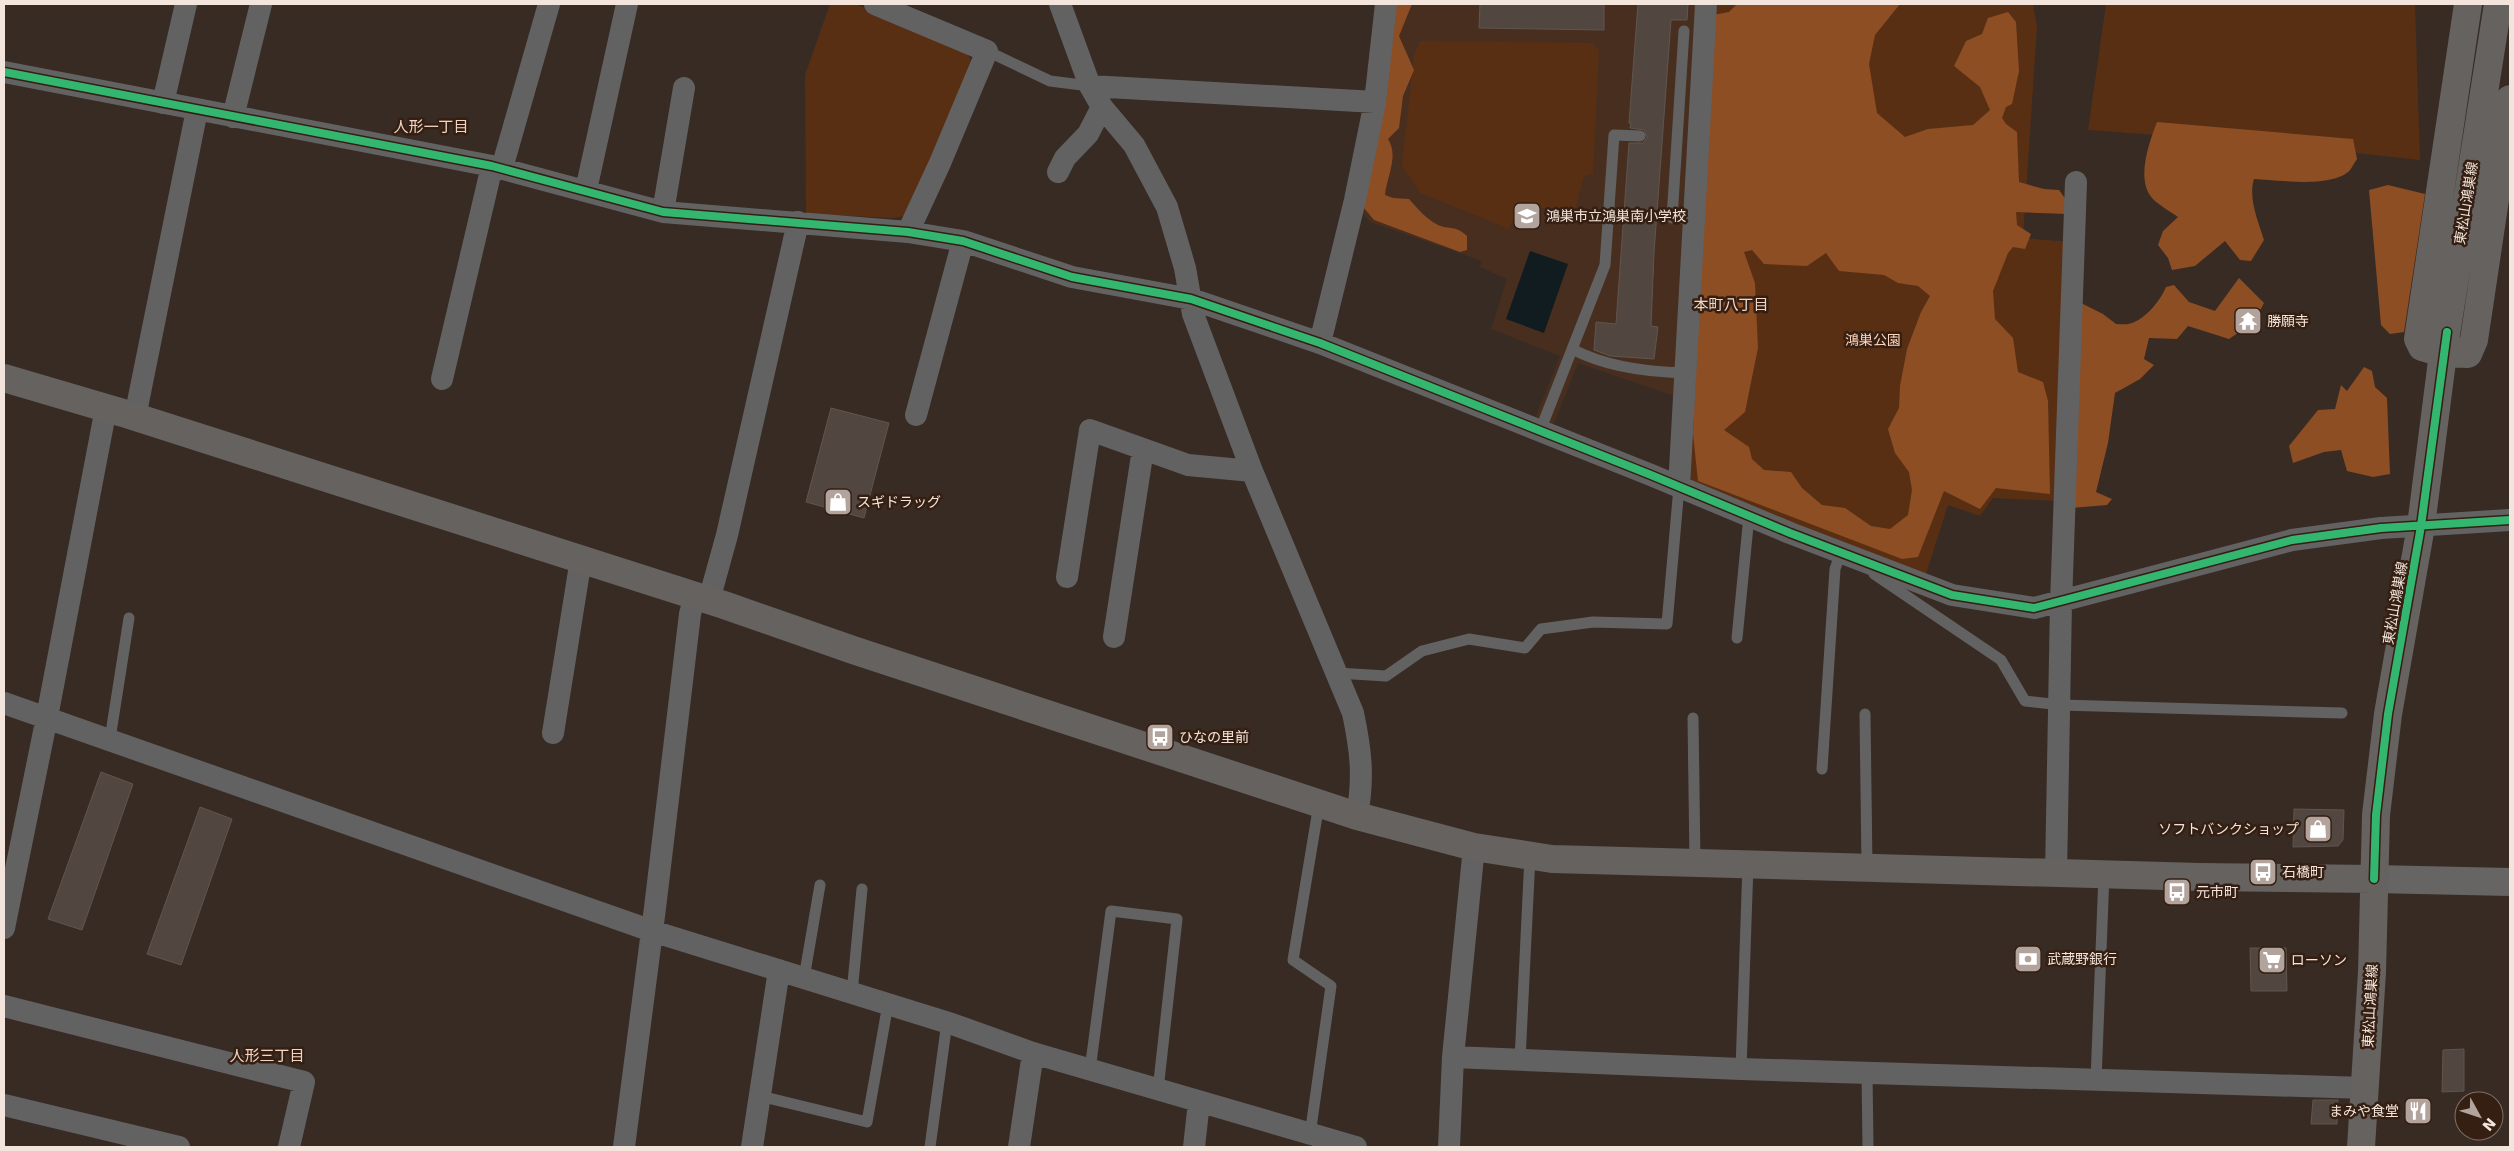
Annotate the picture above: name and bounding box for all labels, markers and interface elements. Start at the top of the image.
district label: 人形一丁目 [393,118,469,136]
street label: 東松山鴻巣線 [2452,160,2480,246]
school or university icon: 鴻巣市立鴻巣南小学校 [1512,201,1542,231]
place label: 鴻巣市立鴻巣南小学校 [1546,208,1686,224]
district label: 本町八丁目 [1693,296,1769,314]
temple icon: 勝願寺 [2233,306,2263,336]
place label: 勝願寺 [2267,313,2309,329]
park label: 鴻巣公園 [1845,332,1901,348]
shop icon: スギドラッグ [823,487,853,517]
place label: スギドラッグ [857,494,941,510]
street label: 東松山鴻巣線 [2380,560,2410,646]
bus stop icon: ひなの里前 [1145,722,1175,752]
place label: ひなの里前 [1179,729,1249,745]
shop icon: ソフトバンクショップ [2303,814,2333,844]
place label: ソフトバンクショップ [2158,821,2299,837]
bus stop icon: 石橋町 [2248,857,2278,887]
place label: 石橋町 [2282,864,2324,880]
bus stop icon: 元市町 [2162,877,2192,907]
place label: 元市町 [2196,884,2238,900]
bank icon: 武蔵野銀行 [2013,944,2043,974]
supermarket icon: ローソン [2257,945,2287,975]
place label: 武蔵野銀行 [2047,951,2117,967]
place label: ローソン [2291,952,2347,968]
street label: 東松山鴻巣線 [2360,964,2380,1048]
district label: 人形三丁目 [229,1047,305,1065]
north arrow [2454,1091,2504,1141]
restaurant icon: まみや食堂 [2403,1096,2433,1126]
place label: まみや食堂 [2329,1103,2399,1119]
text: N [2479,1115,2499,1134]

